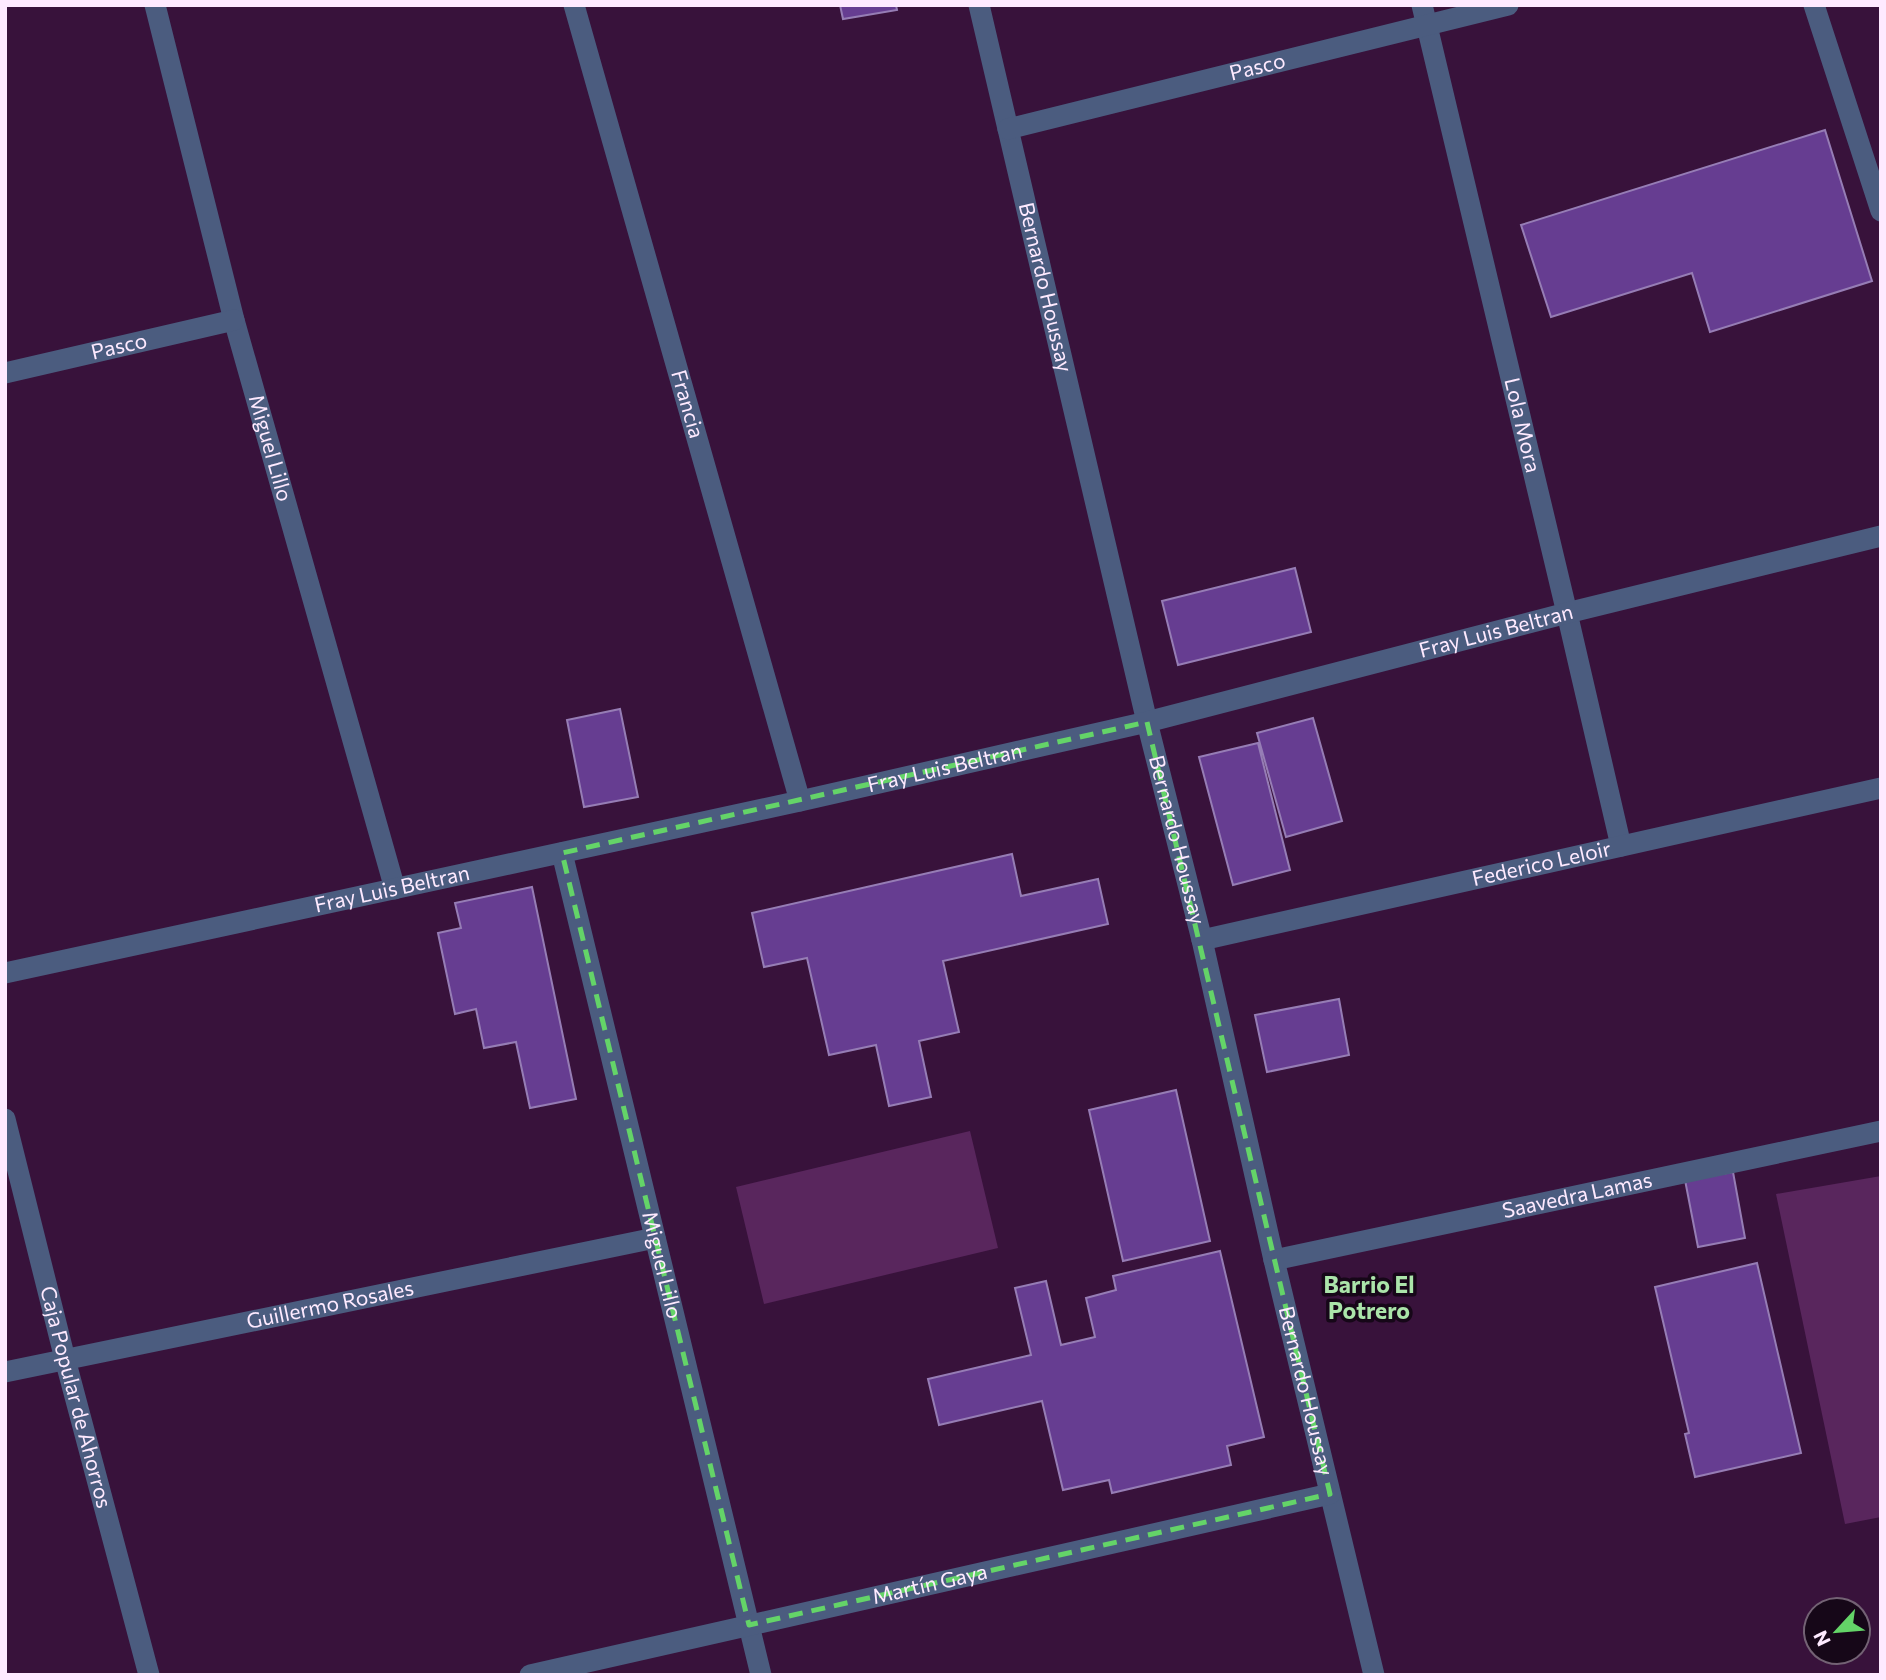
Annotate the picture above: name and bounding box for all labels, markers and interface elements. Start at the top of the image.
street label: Pasco [1227,47,1288,85]
street label: Bernardo Houssay [1015,200,1079,374]
street label: Pasco [88,327,149,364]
street label: Francia [667,367,710,441]
street label: Lola Mora [1500,375,1547,475]
street label: Miguel Lillo [245,392,299,504]
street label: Fray Luis Beltran [1416,598,1575,662]
street label: Fray Luis Beltran [865,737,1024,796]
street label: Bernardo Houssay [1145,752,1212,927]
street label: Federico Leloir [1470,835,1613,890]
street label: Fray Luis Beltran [312,859,472,917]
street label: Saavedra Lamas [1500,1166,1654,1222]
street label: Miguel Lillo [638,1208,688,1321]
district label: Barrio El Potrero [1324,1270,1414,1324]
street label: Guillermo Rosales [244,1274,416,1333]
street label: Caja Popular de Ahorros [36,1283,118,1511]
street label: Bernardo Houssay [1275,1303,1340,1478]
street label: Martín Gaya [870,1558,989,1608]
north arrow [1802,1596,1872,1666]
text: N [1808,1627,1835,1650]

